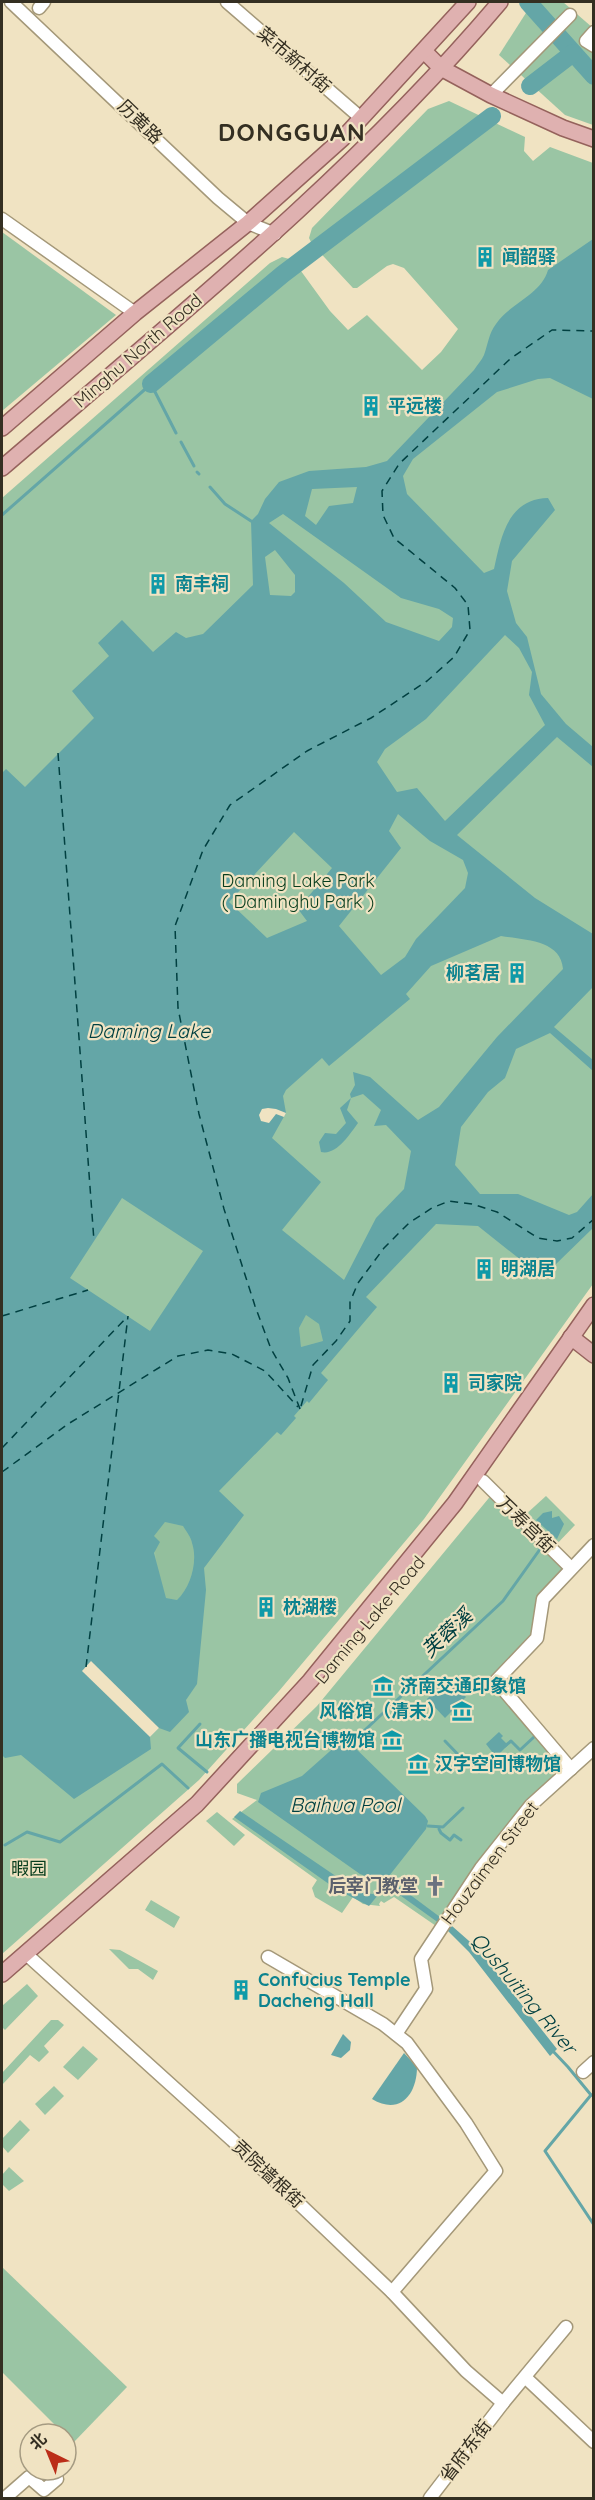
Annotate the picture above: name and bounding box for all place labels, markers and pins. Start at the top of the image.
building icon: 闻韶驿 [473,245,497,269]
place label: 闻韶驿 [502,245,556,268]
building icon: 平远楼 [359,394,383,418]
place label: 平远楼 [388,394,442,417]
building icon: 南丰祠 [146,572,170,596]
place label: 南丰祠 [175,572,229,595]
place label: 柳茗居 [446,961,500,984]
building icon: 柳茗居 [505,961,529,985]
building icon: 明湖居 [472,1257,496,1281]
place label: 明湖居 [501,1257,555,1280]
building icon: 司家院 [439,1371,463,1395]
place label: 司家院 [468,1371,522,1394]
building icon: 枕湖楼 [254,1595,278,1619]
place label: 枕湖楼 [283,1595,337,1618]
museum icon: 济南交通印象馆 [371,1674,395,1698]
place label: 济南交通印象馆 [400,1674,526,1697]
place label: 风俗馆（清末） [319,1699,445,1722]
museum icon: 风俗馆（清末） [450,1699,474,1723]
place label: 山东广播电视台博物馆 [195,1728,375,1751]
museum icon: 山东广播电视台博物馆 [380,1728,404,1752]
museum icon: 汉字空间博物馆 [406,1752,430,1776]
place label: 汉字空间博物馆 [435,1752,561,1775]
place label: 后宰门教堂 [328,1874,418,1897]
church icon: 后宰门教堂 [423,1874,447,1898]
place label: Confucius Temple Dacheng Hall [258,1968,411,2012]
building icon: Confucius Temple Dacheng Hall [229,1978,253,2002]

